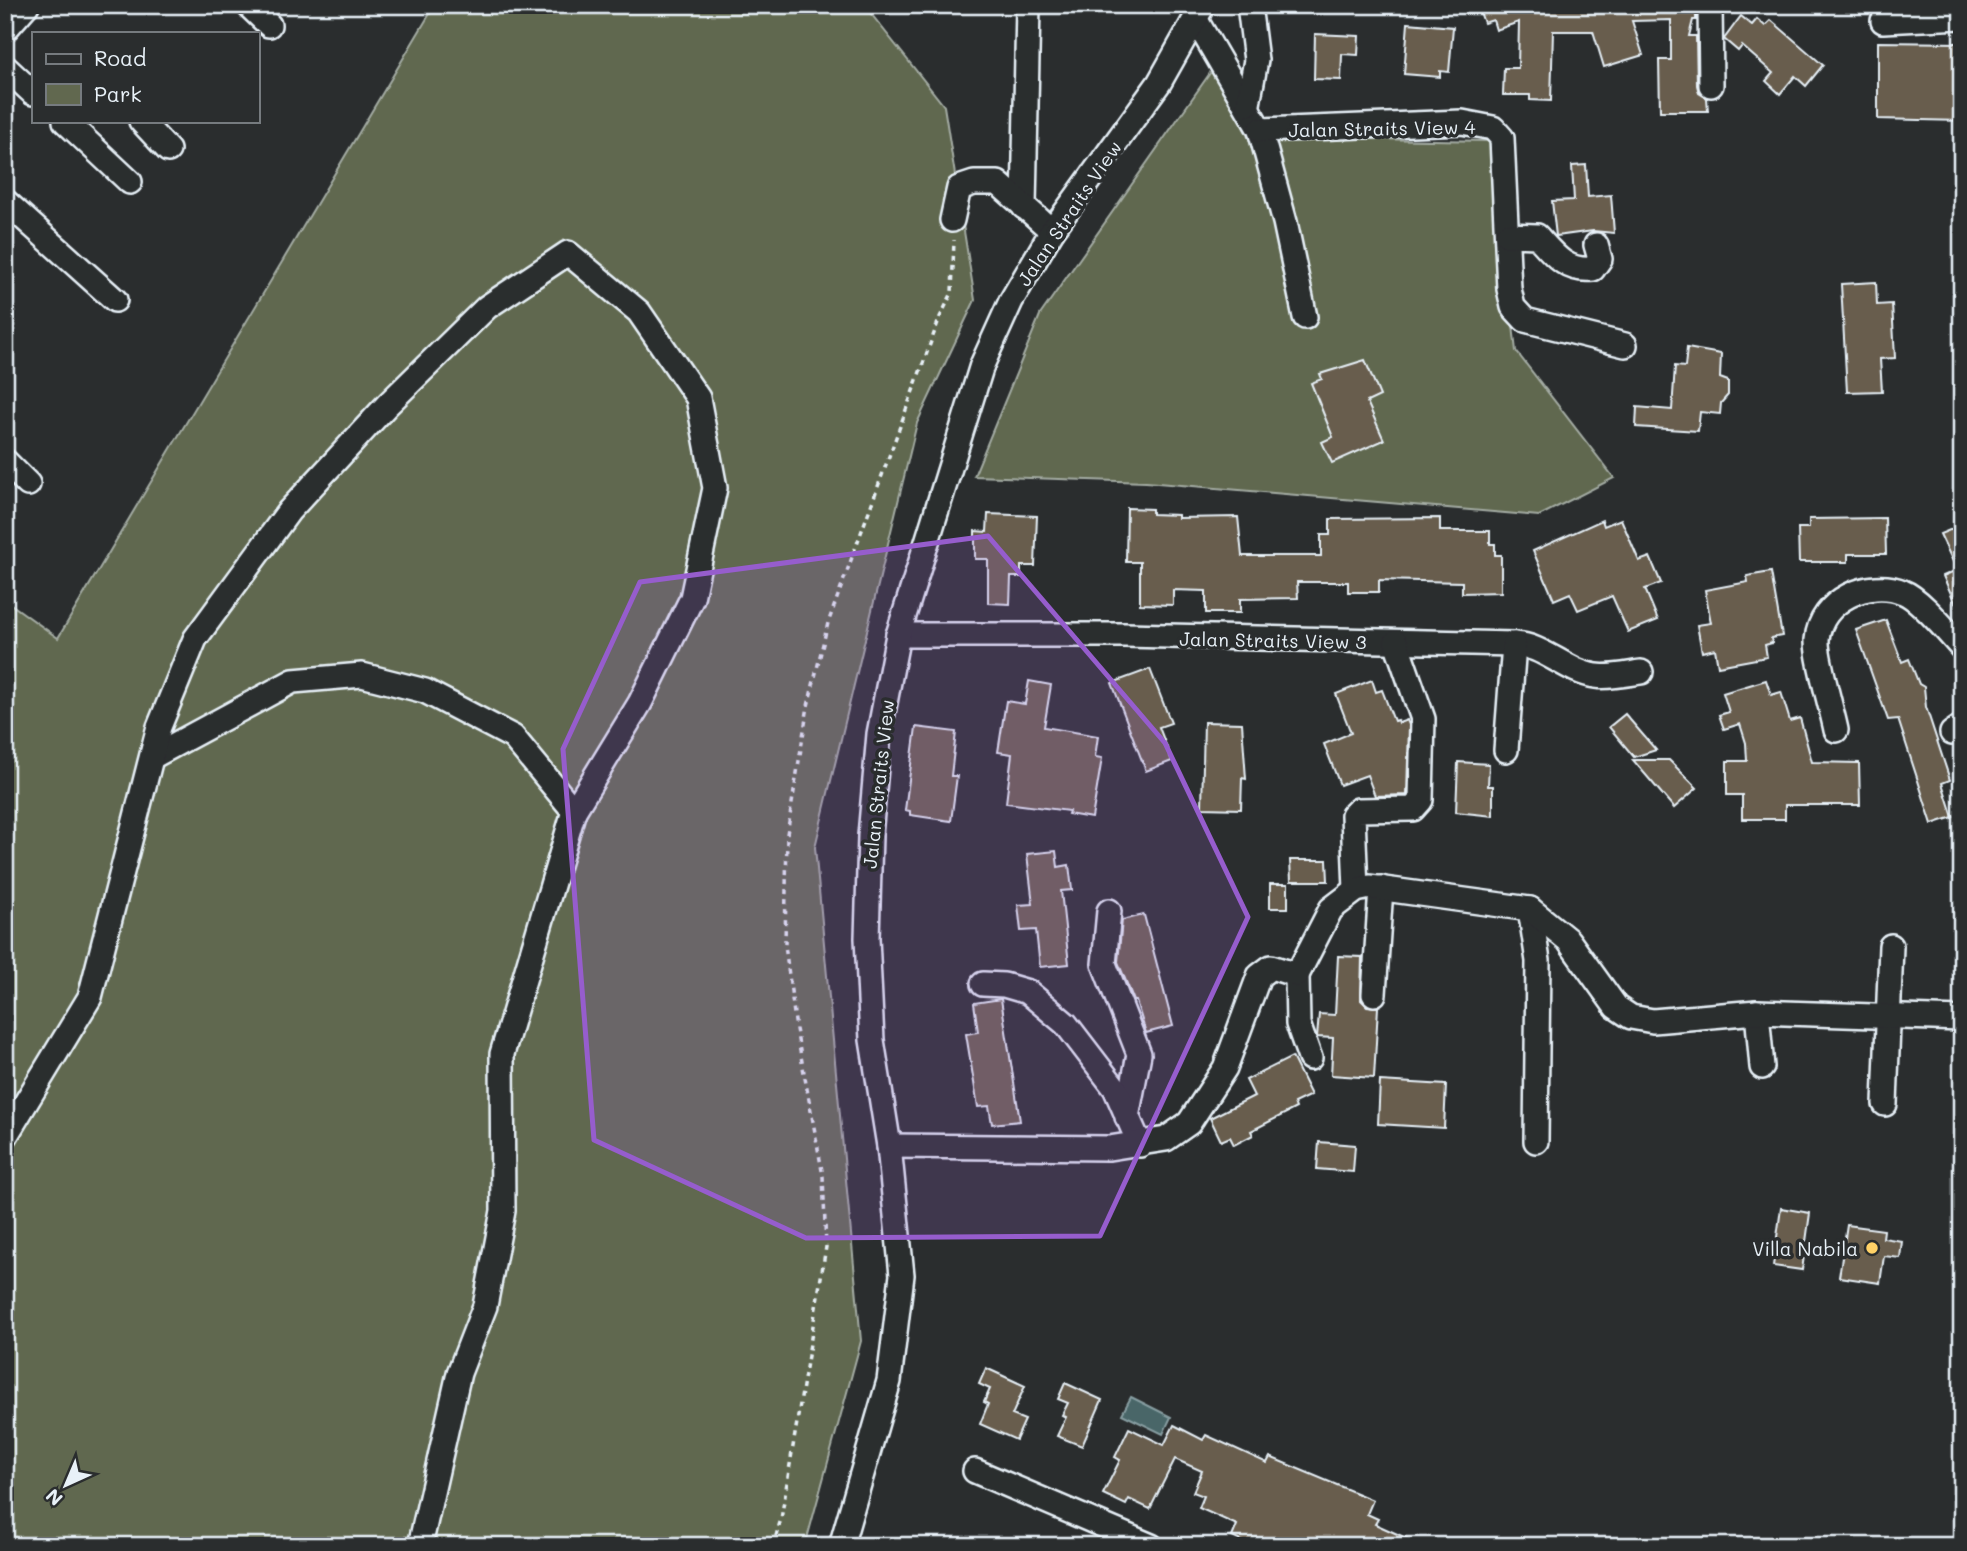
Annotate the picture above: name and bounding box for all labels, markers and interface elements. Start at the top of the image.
legend [32,32,259,122]
text: Road [94,44,146,71]
text: Park [94,80,142,107]
street label: Jalan Straits View 4 [1288,114,1476,142]
street label: Jalan Straits View [1011,136,1127,290]
street label: Jalan Straits View 3 [1179,626,1367,654]
street label: Jalan Straits View [857,698,899,870]
place label: Villa Nabila [1752,1236,1858,1261]
marker: Villa Nabila [1864,1240,1880,1256]
north arrow [32,1450,102,1520]
text: N [40,1484,68,1512]

